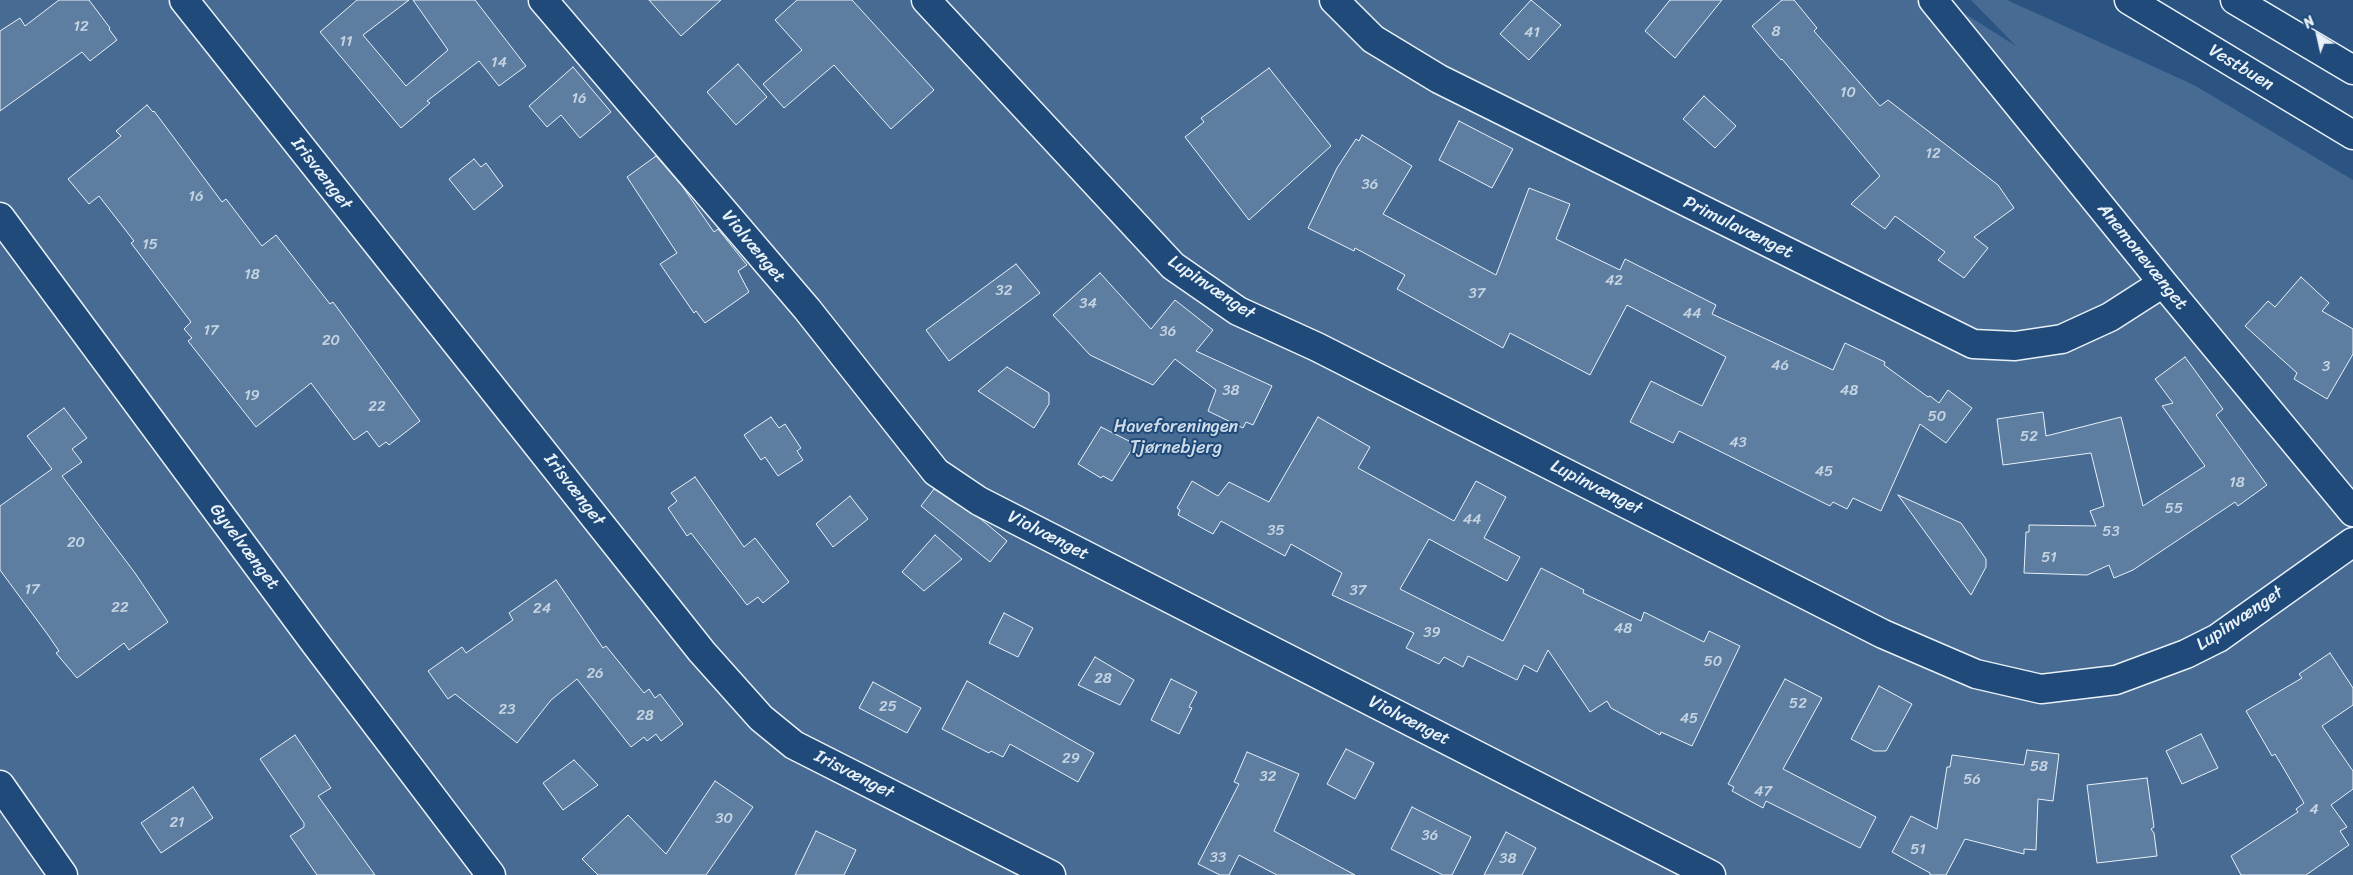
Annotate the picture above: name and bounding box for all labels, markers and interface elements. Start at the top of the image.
text: N [2298,9,2320,35]
north arrow [2293,10,2343,60]
house number: 12 [73,18,89,36]
house number: 8 [1771,23,1781,41]
house number: 41 [1524,24,1540,42]
house number: 11 [340,33,352,51]
street label: Vestbuen [2204,40,2278,96]
house number: 14 [491,54,507,72]
house number: 10 [1840,84,1856,102]
house number: 16 [572,90,586,108]
street label: Irisvænget [286,133,356,215]
house number: 12 [1925,145,1941,163]
house number: 36 [1362,176,1378,194]
house number: 16 [189,188,203,206]
street label: Primulavænget [1679,192,1797,264]
street label: Anemonevænget [2092,199,2192,315]
street label: Violvænget [716,206,790,288]
house number: 15 [142,236,158,254]
street label: Lupinvænget [1164,251,1258,325]
house number: 18 [244,266,260,284]
house number: 42 [1605,272,1623,290]
house number: 32 [996,282,1012,300]
house number: 37 [1469,285,1485,303]
house number: 34 [1079,295,1097,313]
house number: 44 [1683,305,1701,323]
house number: 17 [204,322,218,340]
house number: 36 [1160,323,1176,341]
house number: 20 [322,332,340,350]
house number: 46 [1771,357,1789,375]
house number: 3 [2322,358,2330,376]
house number: 38 [1222,382,1240,400]
house number: 48 [1840,382,1858,400]
house number: 19 [244,387,260,405]
house number: 22 [368,398,386,416]
house number: 50 [1928,408,1946,426]
park label: Haveforeningen Tjørnebjerg [1114,416,1238,458]
house number: 52 [2020,428,2038,446]
house number: 43 [1729,434,1747,452]
street label: Irisvænget [539,449,609,531]
street label: Lupinvænget [1547,456,1645,520]
house number: 45 [1815,463,1833,481]
house number: 18 [2229,474,2245,492]
street label: Gyvelvænget [205,500,283,594]
house number: 55 [2165,500,2183,518]
street label: Violvænget [1004,506,1092,566]
house number: 44 [1463,511,1481,529]
house number: 35 [1267,522,1285,540]
house number: 53 [2102,523,2120,541]
house number: 20 [67,534,85,552]
house number: 51 [2041,549,2057,567]
house number: 17 [25,581,39,599]
house number: 37 [1350,582,1366,600]
street label: Lupinvænget [2193,582,2287,656]
house number: 22 [111,599,129,617]
house number: 24 [533,600,551,618]
house number: 48 [1614,620,1632,638]
house number: 39 [1423,624,1441,642]
house number: 50 [1704,653,1722,671]
house number: 26 [586,665,604,683]
house number: 28 [1094,670,1112,688]
street label: Violvænget [1365,691,1453,751]
house number: 52 [1789,695,1807,713]
house number: 25 [879,698,897,716]
house number: 23 [499,701,515,719]
house number: 28 [636,707,654,725]
house number: 45 [1680,710,1698,728]
street label: Irisvænget [811,746,897,804]
house number: 29 [1062,750,1080,768]
house number: 58 [2030,758,2048,776]
house number: 32 [1260,768,1276,786]
house number: 56 [1963,771,1981,789]
house number: 47 [1754,783,1772,801]
house number: 4 [2309,801,2319,819]
house number: 30 [715,810,733,828]
house number: 21 [169,814,185,832]
house number: 36 [1422,827,1438,845]
house number: 51 [1910,841,1926,859]
house number: 33 [1210,849,1226,867]
house number: 38 [1499,850,1517,868]

